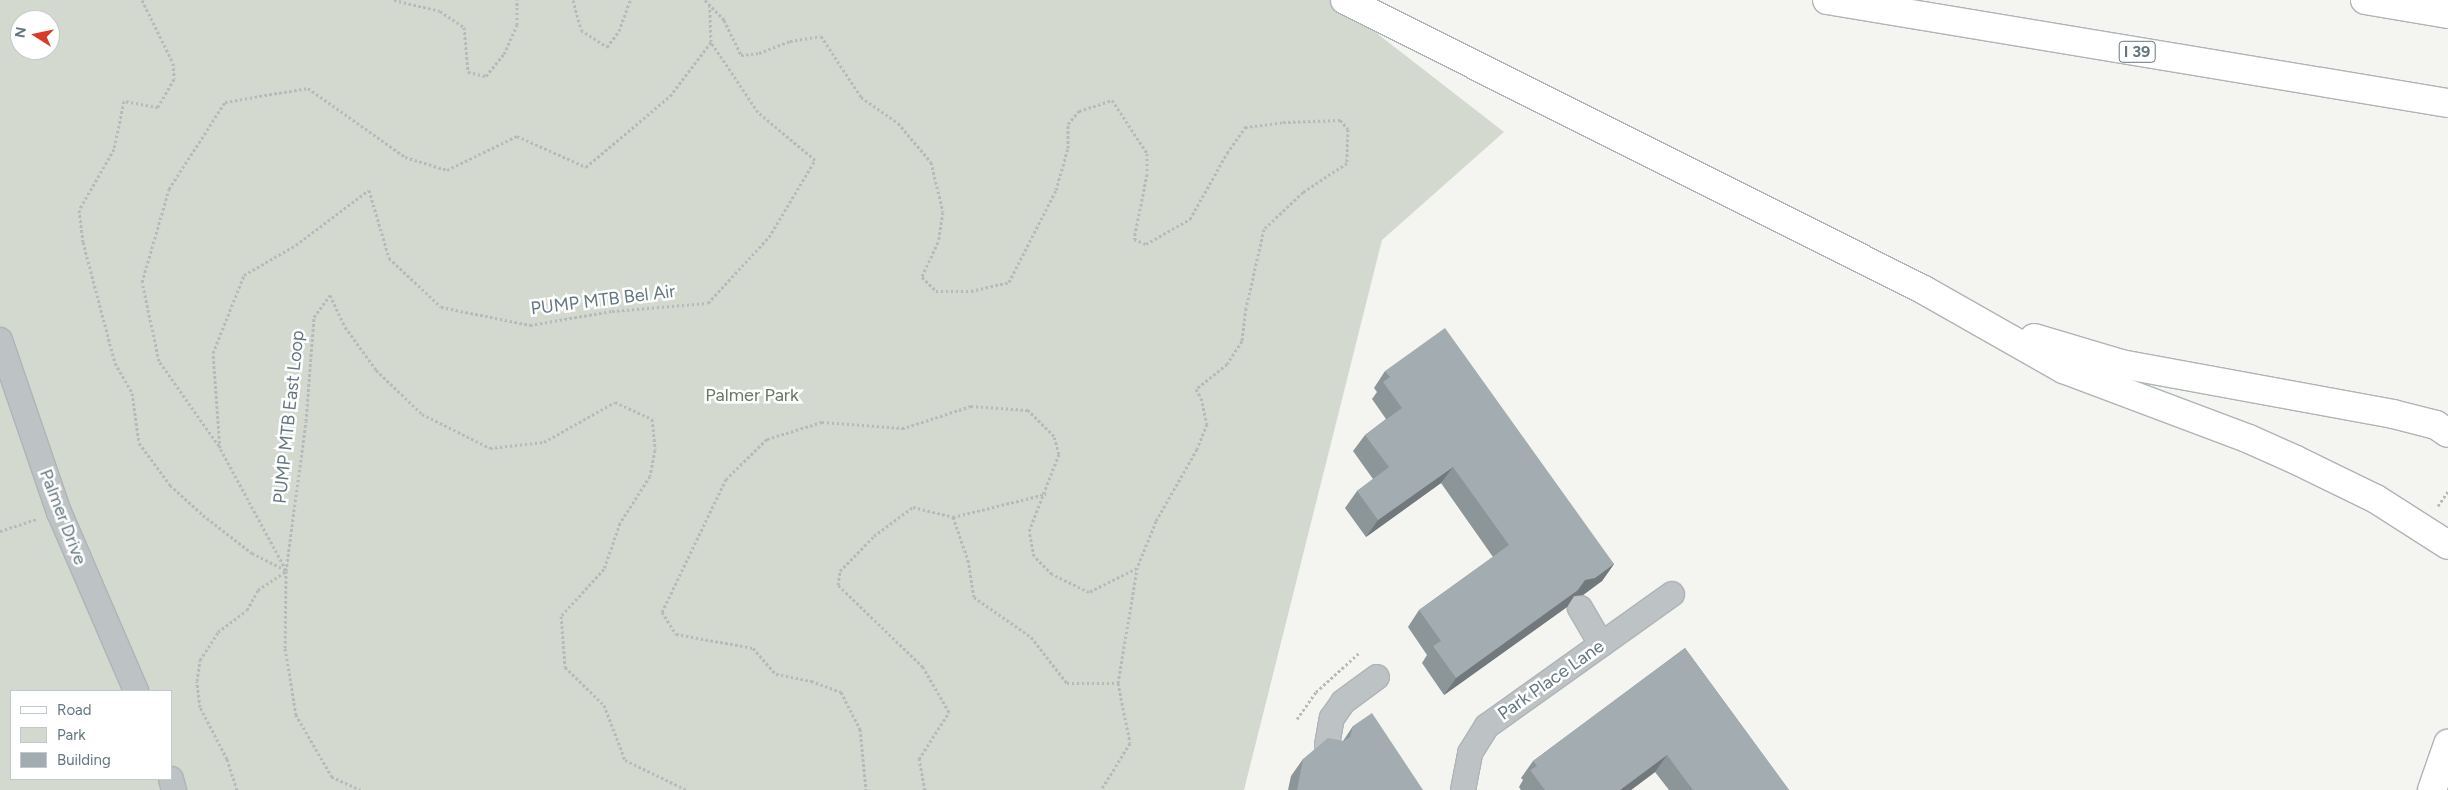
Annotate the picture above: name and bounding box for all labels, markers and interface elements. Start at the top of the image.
north arrow [10,10,60,60]
text: N [11,26,30,39]
road number: I 39 [2118,38,2156,66]
street label: PUMP MTB Bel Air [529,280,677,320]
street label: PUMP MTB East Loop [269,329,309,505]
park label: Palmer Park [705,384,799,406]
street label: Palmer Drive [35,466,91,568]
street label: Park Place Lane [1494,635,1608,725]
legend [10,690,172,780]
text: Road [57,701,92,719]
text: Park [57,726,86,744]
text: Building [57,751,111,769]

